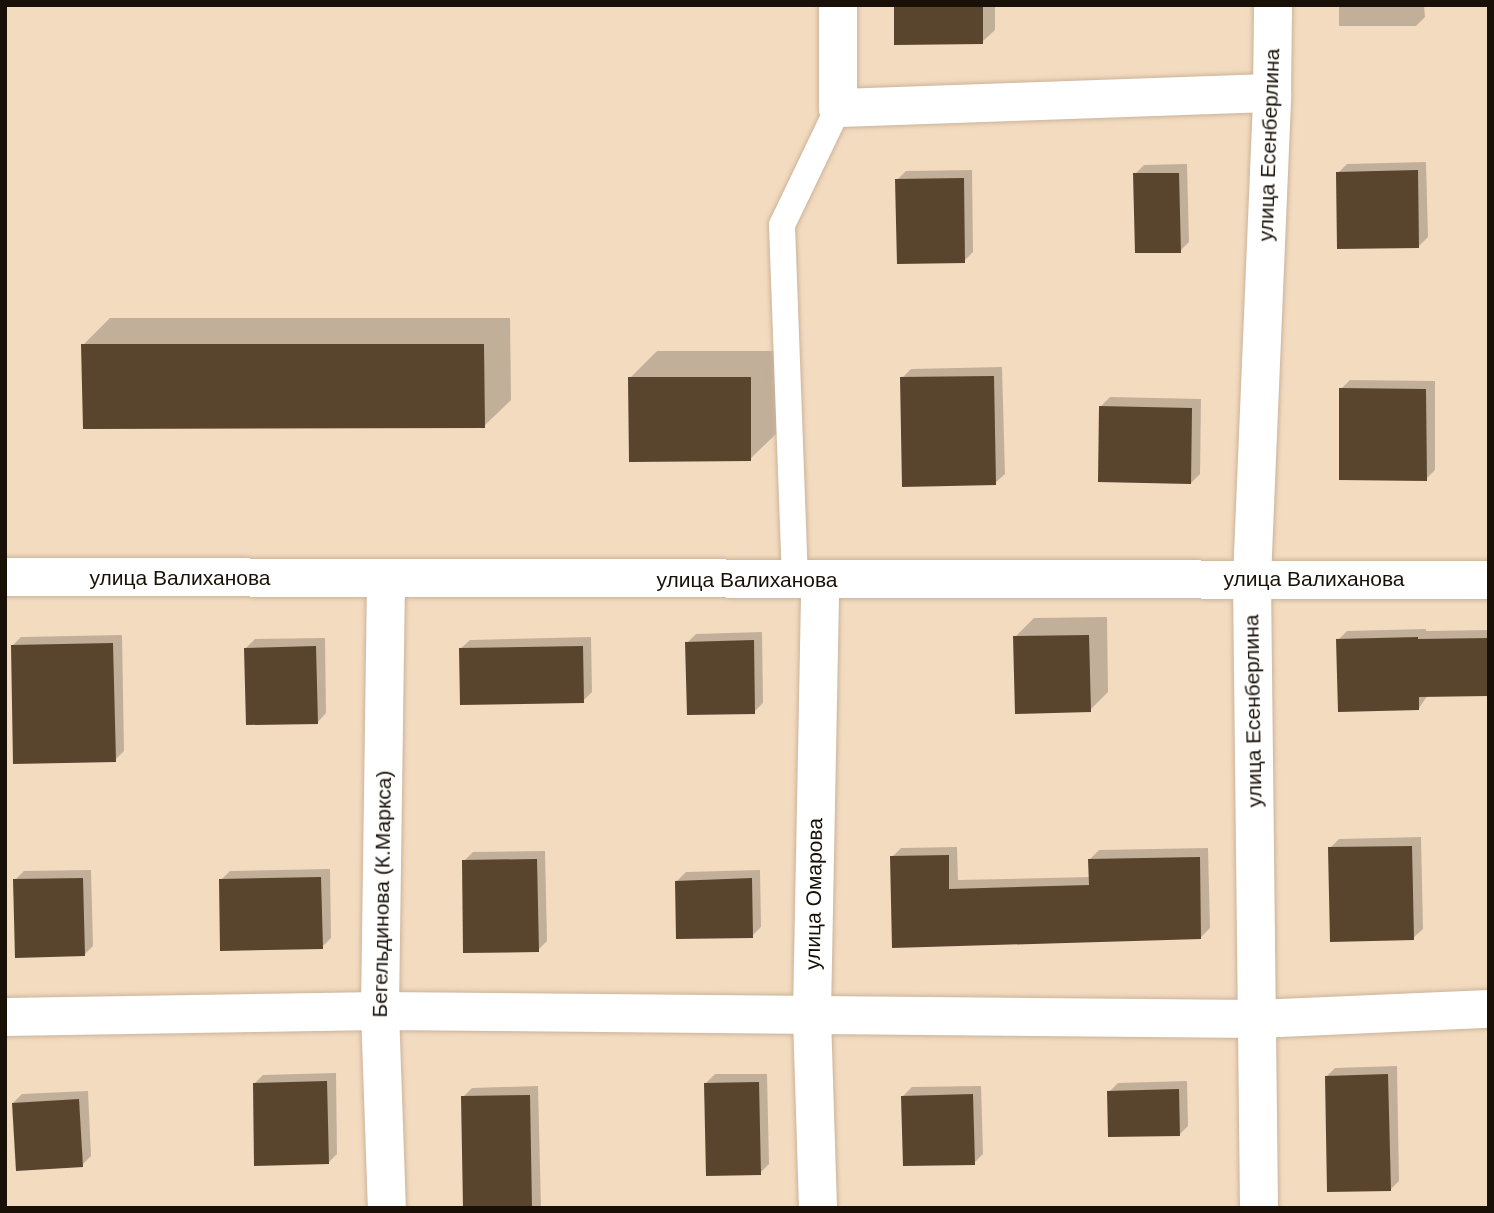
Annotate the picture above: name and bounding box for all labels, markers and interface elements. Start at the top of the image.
street label: улица Есенберлина [1253,48,1285,242]
street label: улица Валиханова [89,565,271,591]
street label: улица Валиханова [1223,566,1405,592]
street label: улица Валиханова [656,567,838,593]
street label: улица Есенберлина [1239,614,1267,808]
street label: Бегельдинова (К.Маркса) [367,770,397,1018]
street label: улица Омарова [800,818,828,970]

